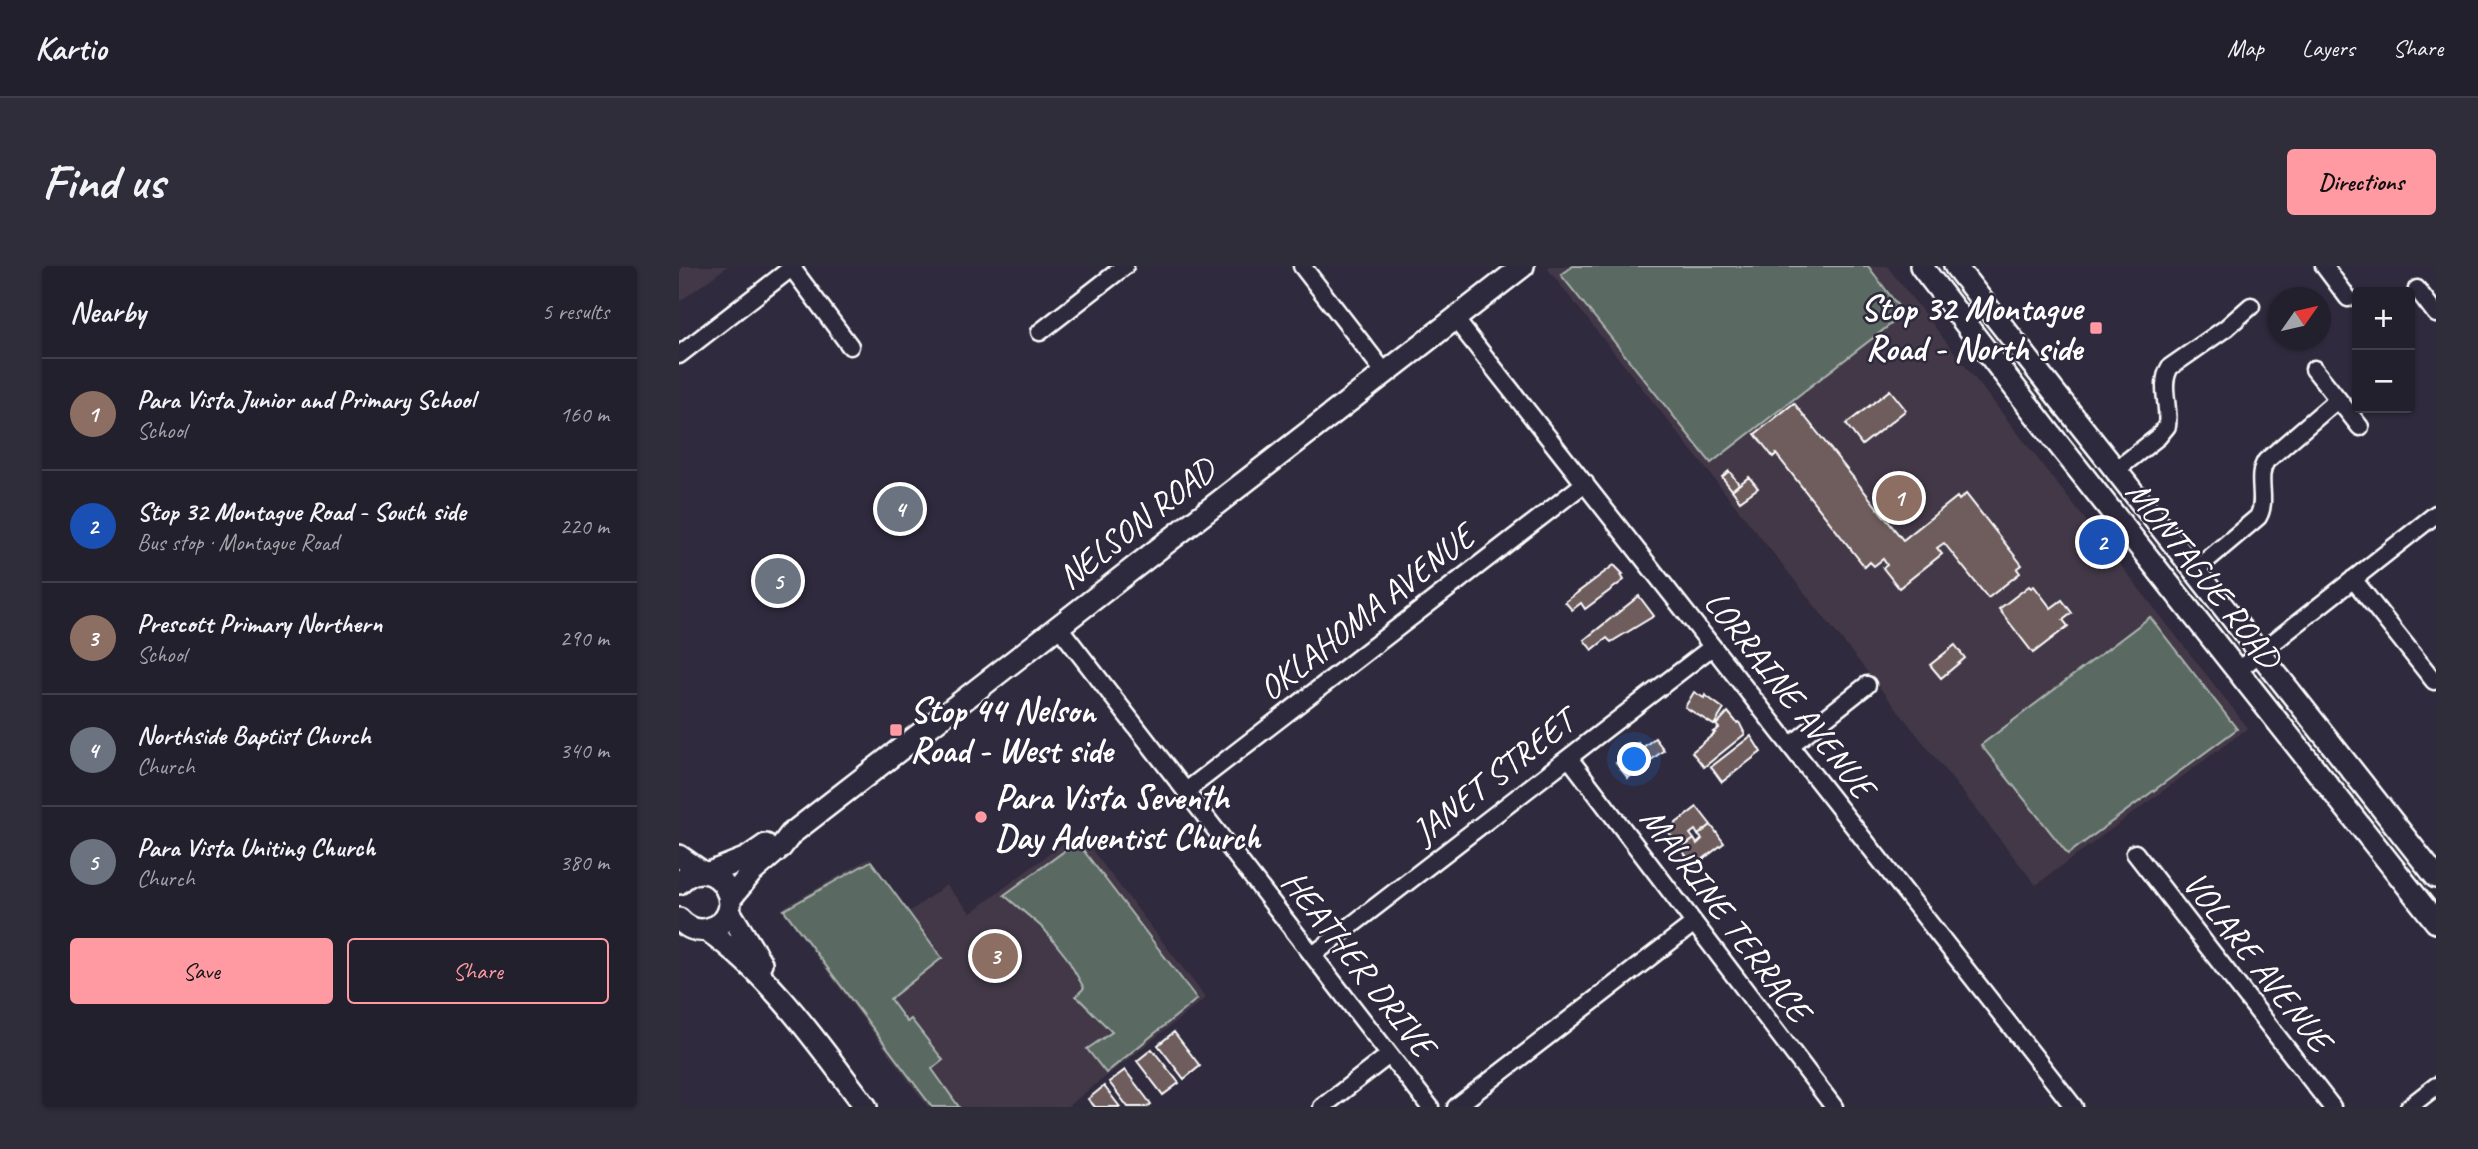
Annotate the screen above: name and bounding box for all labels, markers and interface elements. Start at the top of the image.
text: Kartio [35,27,106,69]
text: Map [2227,33,2264,63]
text: Layers [2302,33,2355,63]
text: Share [2393,33,2443,63]
button: Directions [2287,149,2436,215]
text: Find us [42,151,164,213]
place label: Stop 32 Montague Road - North side [1860,286,2085,371]
north arrow [2268,287,2331,350]
map controls [2352,287,2415,413]
button: + [2352,287,2415,350]
text: Nearby [70,293,146,331]
text: 5 results [542,297,609,326]
marker: Stop 32 Montague Road - North side [2088,320,2104,336]
button: − [2352,350,2415,413]
text: Para Vista Junior and Primary School [137,383,475,416]
text: 1 [88,400,98,429]
text: 160 m [560,400,609,429]
text: School [137,416,186,445]
street label: NELSON ROAD [1048,446,1226,599]
street label: MONTAGUE ROAD [2116,471,2293,680]
pin: 1 [1876,472,1922,524]
pin: 4 [877,483,923,535]
text: Stop 32 Montague Road - South side [137,495,465,528]
street label: OKLAHOMA AVENUE [1249,511,1487,711]
text: 2 [88,512,98,541]
text: 220 m [560,512,609,541]
pin: 2 [2079,516,2125,568]
text: Bus stop · Montague Road [137,528,339,557]
pin: 5 [755,555,801,607]
street label: LORRAINE AVENUE [1694,581,1888,811]
text: Prescott Primary Northern [137,607,382,640]
text: 3 [88,624,98,653]
text: 290 m [560,624,609,653]
text: School [137,640,186,669]
place label: Stop 44 Nelson Road - West side [910,688,1115,773]
street label: JANET STREET [1401,695,1589,855]
text: Northside Baptist Church [137,719,371,752]
marker: Stop 44 Nelson Road - West side [888,722,904,738]
text: 4 [88,736,98,765]
text: 340 m [560,736,609,765]
your location [1617,742,1651,776]
text: Church [137,752,195,781]
place label: Para Vista Seventh Day Adventist Church [995,775,1262,860]
street label: MAURINE TERRACE [1630,798,1824,1034]
marker: Para Vista Seventh Day Adventist Church [973,809,989,825]
text: Para Vista Uniting Church [137,831,375,864]
text: 5 [88,848,98,877]
text: 380 m [560,848,609,877]
street label: HEATHER DRIVE [1272,861,1448,1069]
street label: VOLARE AVENUE [2173,862,2345,1064]
text: Church [137,864,195,893]
pin: 3 [972,930,1018,982]
button: Save [70,938,333,1004]
button: Share [347,938,609,1004]

